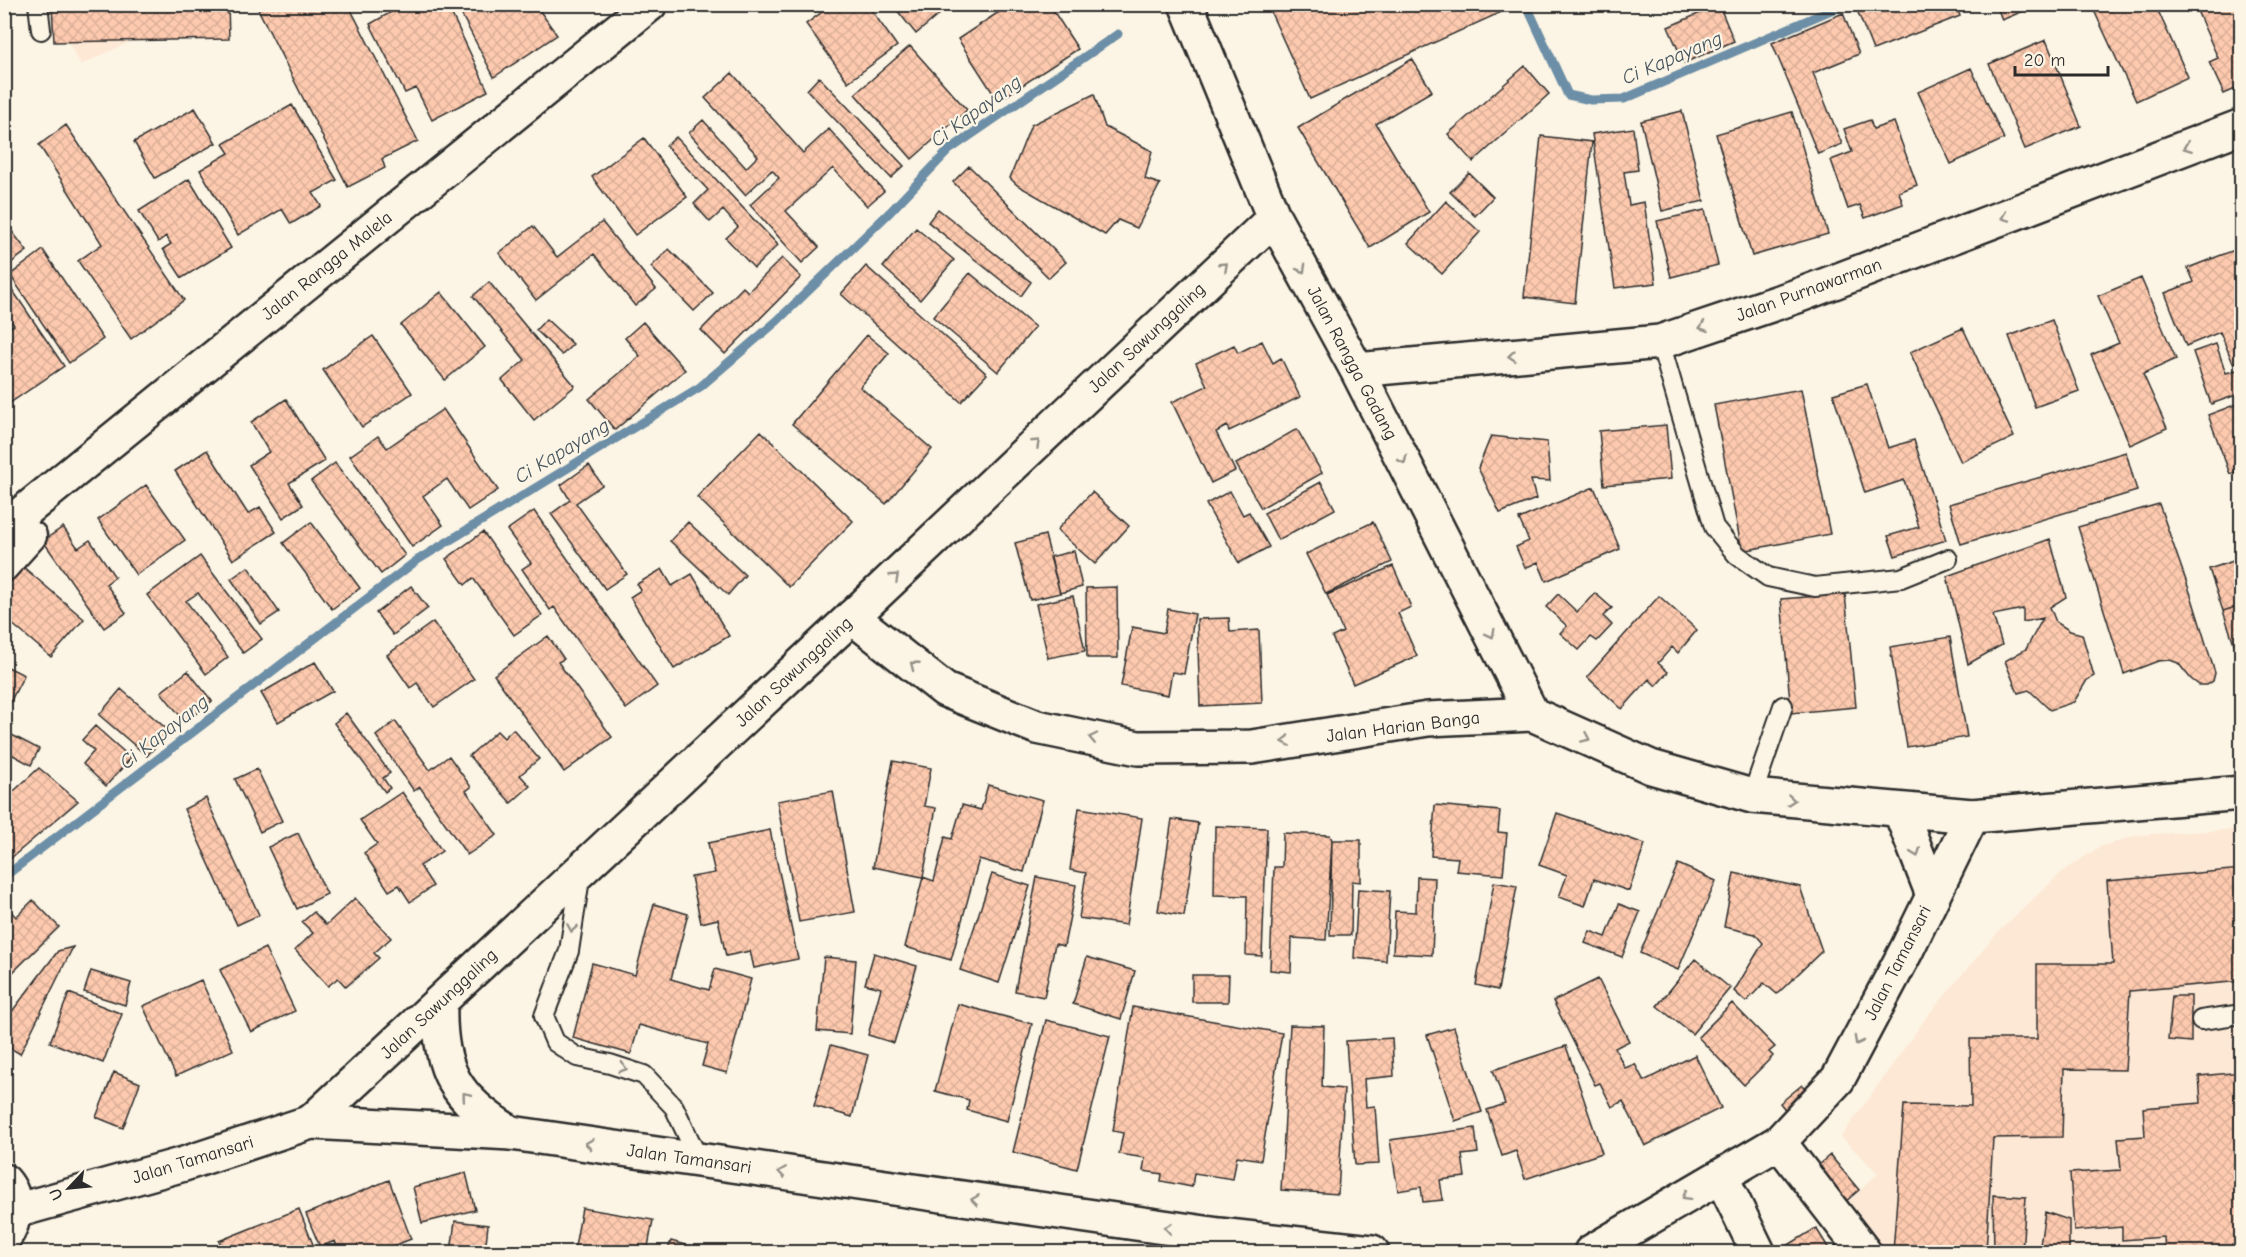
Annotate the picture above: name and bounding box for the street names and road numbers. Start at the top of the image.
street label: Jalan Rangga Malela [258,207,396,325]
street label: Jalan Purnawarman [1733,254,1885,326]
street label: Jalan Sawunggaling [1084,279,1210,397]
street label: Jalan Rangga Gadang [1303,282,1401,444]
street label: Jalan Sawunggaling [731,613,857,731]
street label: Jalan Harian Banga [1325,707,1481,747]
street label: Jalan Tamansari [1860,902,1936,1024]
street label: Jalan Sawunggaling [376,945,502,1063]
street label: Jalan Tamansari [130,1132,256,1188]
street label: Jalan Tamansari [625,1140,753,1178]

